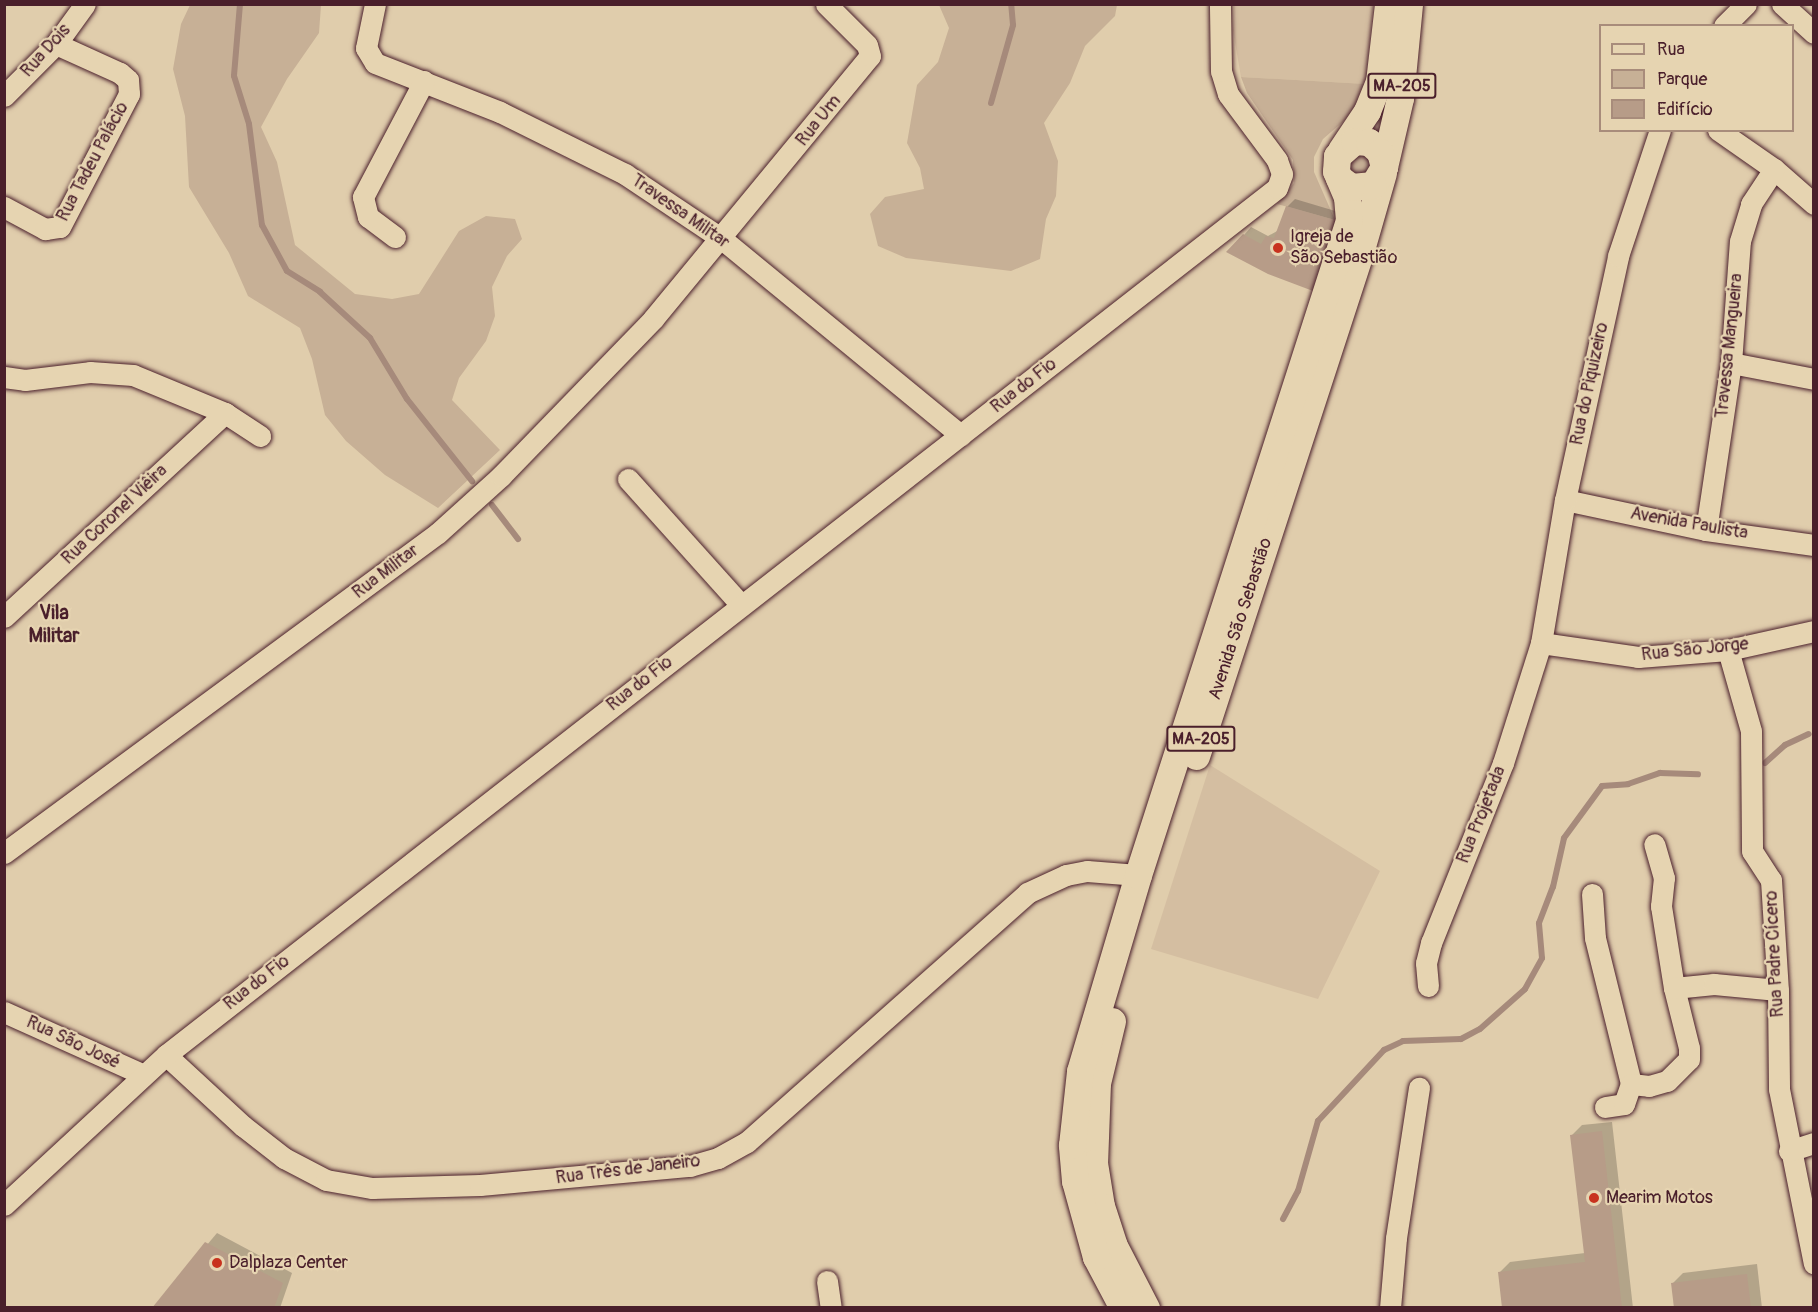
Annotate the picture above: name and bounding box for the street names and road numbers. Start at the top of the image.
street label: Rua Dois [17,20,75,82]
road number: MA-205 [1366,73,1438,99]
street label: Rua Um [792,91,846,151]
street label: Rua Tadeu Palácio [52,99,134,225]
street label: Travessa Militar [627,170,733,254]
street label: Travessa Mangueira [1712,272,1748,420]
street label: Rua do Piquizeiro [1566,321,1614,447]
street label: Rua do Fio [987,354,1061,418]
street label: Rua Coronel Viêira [58,460,172,570]
street label: Avenida Paulista [1628,503,1750,545]
street label: Avenida São Sebastião [1205,535,1277,703]
street label: Rua Militar [349,540,423,604]
street label: Rua São Jorge [1640,634,1750,666]
street label: Rua do Fio [603,652,677,716]
road number: MA-205 [1165,726,1237,752]
street label: Rua Projetada [1453,763,1511,867]
street label: Rua Padre Cícero [1761,890,1789,1018]
street label: Rua do Fio [220,951,294,1015]
street label: Rua São José [23,1012,123,1074]
street label: Rua Três de Janeiro [555,1150,701,1190]

